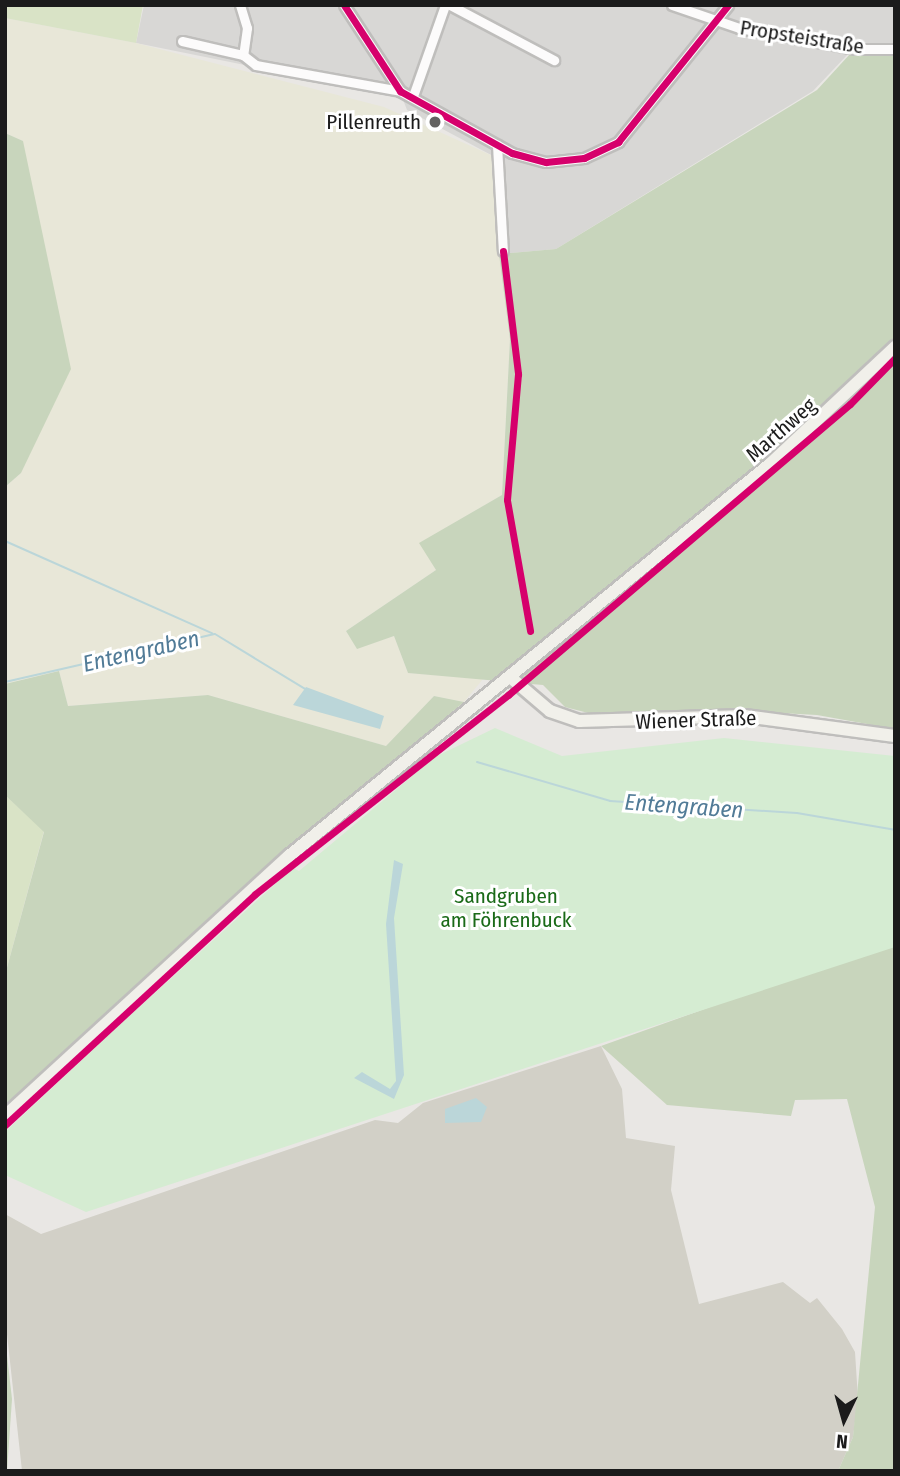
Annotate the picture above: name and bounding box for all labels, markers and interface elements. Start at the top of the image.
street label: Propsteistraße [738,15,866,59]
place label: Pillenreuth [326,109,421,135]
marker: Pillenreuth [427,114,443,130]
street label: Marthweg [741,393,821,467]
water label: Entengraben [80,624,202,678]
street label: Wiener Straße [635,705,757,735]
water label: Entengraben [624,788,744,824]
park label: Sandgruben am Föhrenbuck [440,883,572,933]
north arrow [809,1385,879,1455]
text: N [835,1429,849,1453]

